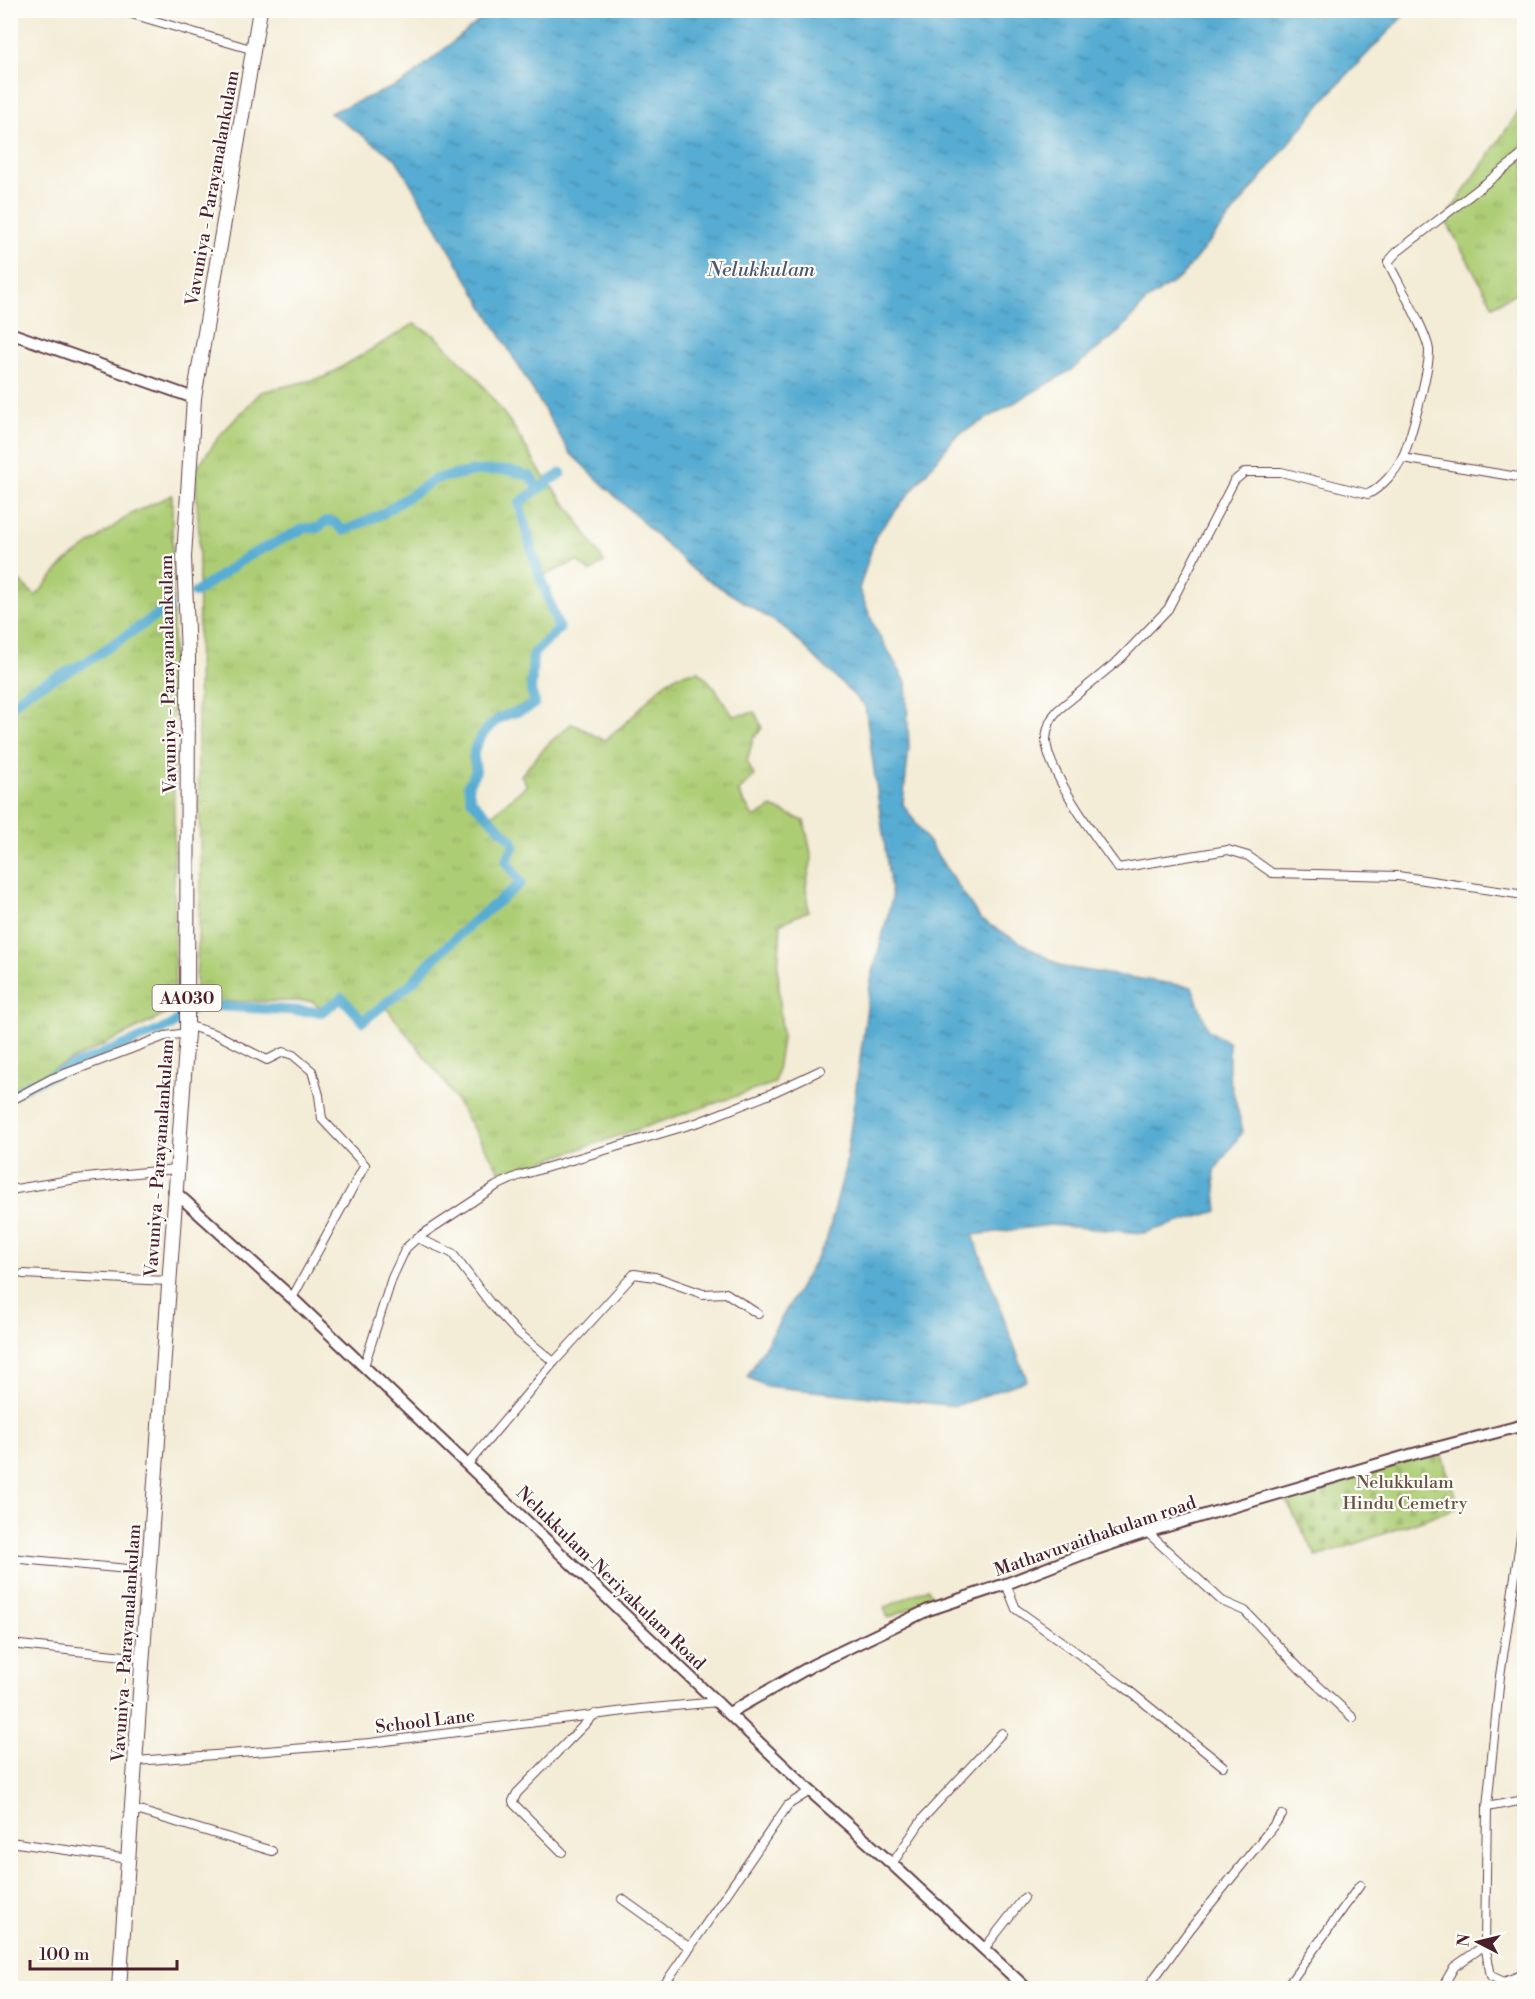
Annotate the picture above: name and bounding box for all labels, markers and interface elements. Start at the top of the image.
street label: Vavuniya - Parayanalankulam [180,68,245,309]
water label: Nelukkulam [706,258,816,283]
street label: Vavuniya - Parayanalankulam [155,554,182,795]
road number: AA030 [152,985,222,1011]
street label: Vavuniya - Parayanalankulam [140,1038,179,1279]
park label: Nelukkulam Hindu Cemetry [1342,1471,1468,1515]
street label: Nelukkulam-Neriyakulam Road [511,1482,711,1676]
street label: Mathavuvaithakulam road [991,1491,1200,1582]
street label: Vavuniya - Parayanalankulam [107,1523,146,1764]
street label: School Lane [374,1704,476,1739]
north arrow [1448,1912,1508,1972]
text: N [1453,1932,1475,1948]
scale bar [30,1933,177,1971]
text: 100 m [39,1943,90,1966]

